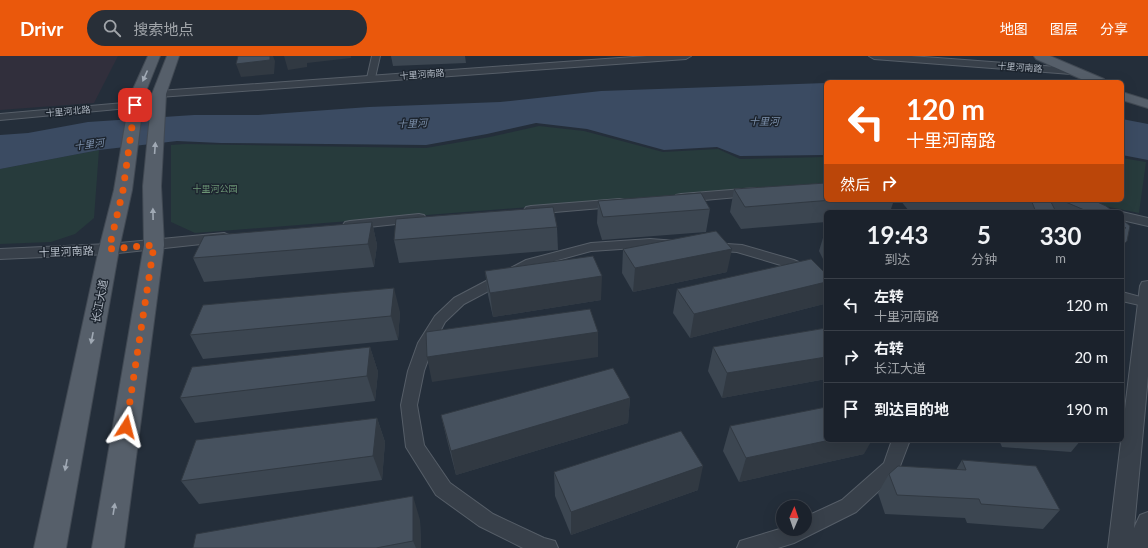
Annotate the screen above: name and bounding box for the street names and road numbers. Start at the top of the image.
street label: 十里河南路 [997,60,1043,74]
street label: 十里河南路 [399,67,445,81]
street label: 十里河北路 [45,104,91,118]
street label: 十里河南路 [38,244,94,258]
street label: 长江大道 [88,278,110,324]

